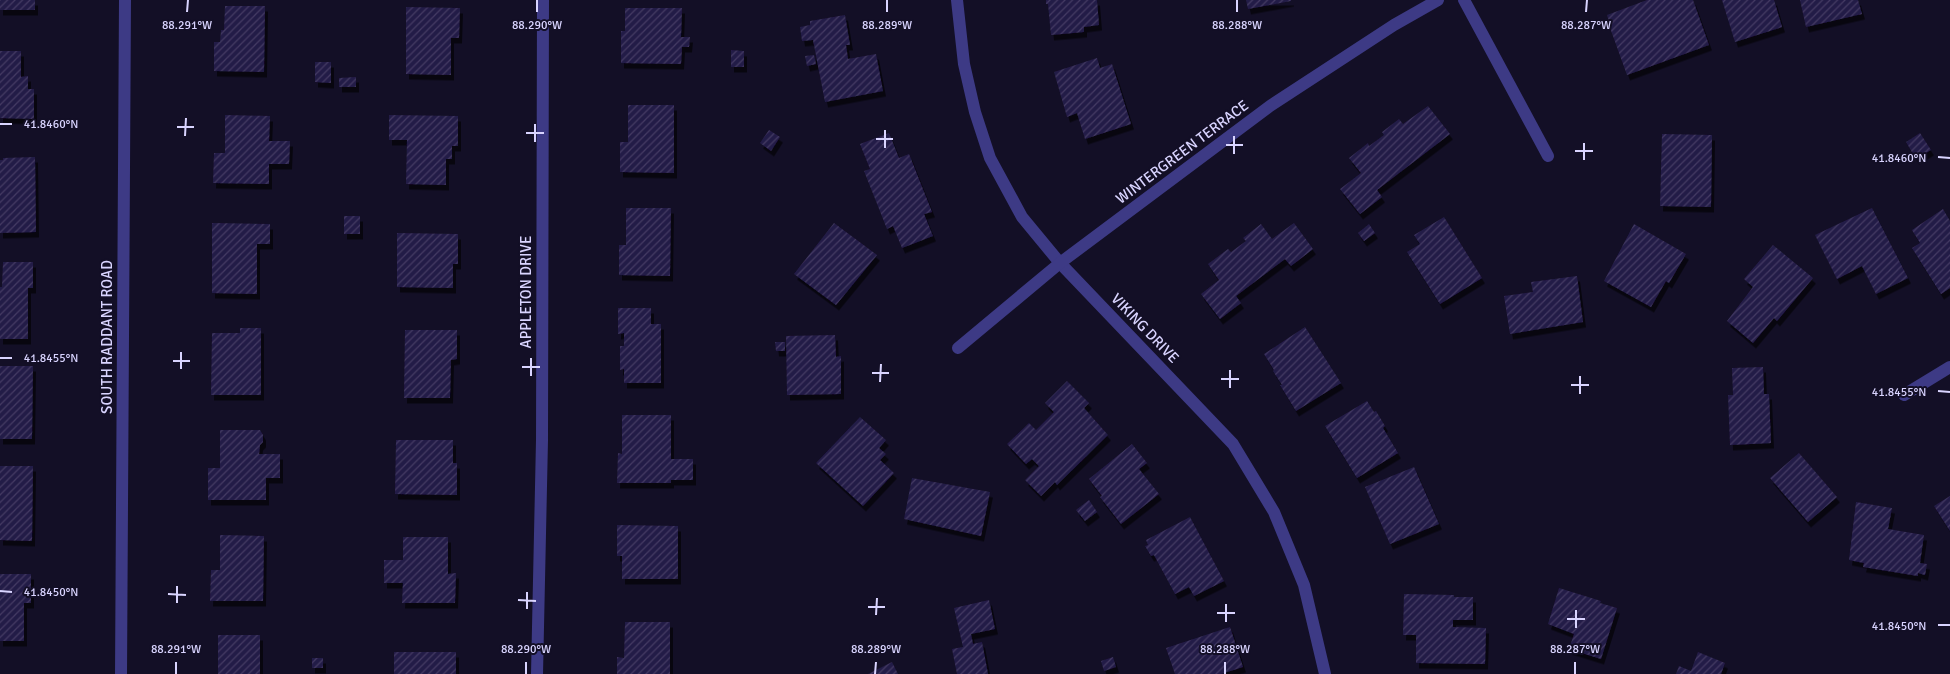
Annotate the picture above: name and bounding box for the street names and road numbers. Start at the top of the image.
street label: WINTERGREEN TERRACE [1112,96,1252,208]
street label: APPLETON DRIVE [517,236,535,348]
street label: SOUTH RADDANT ROAD [98,260,116,414]
street label: VIKING DRIVE [1107,289,1183,367]

